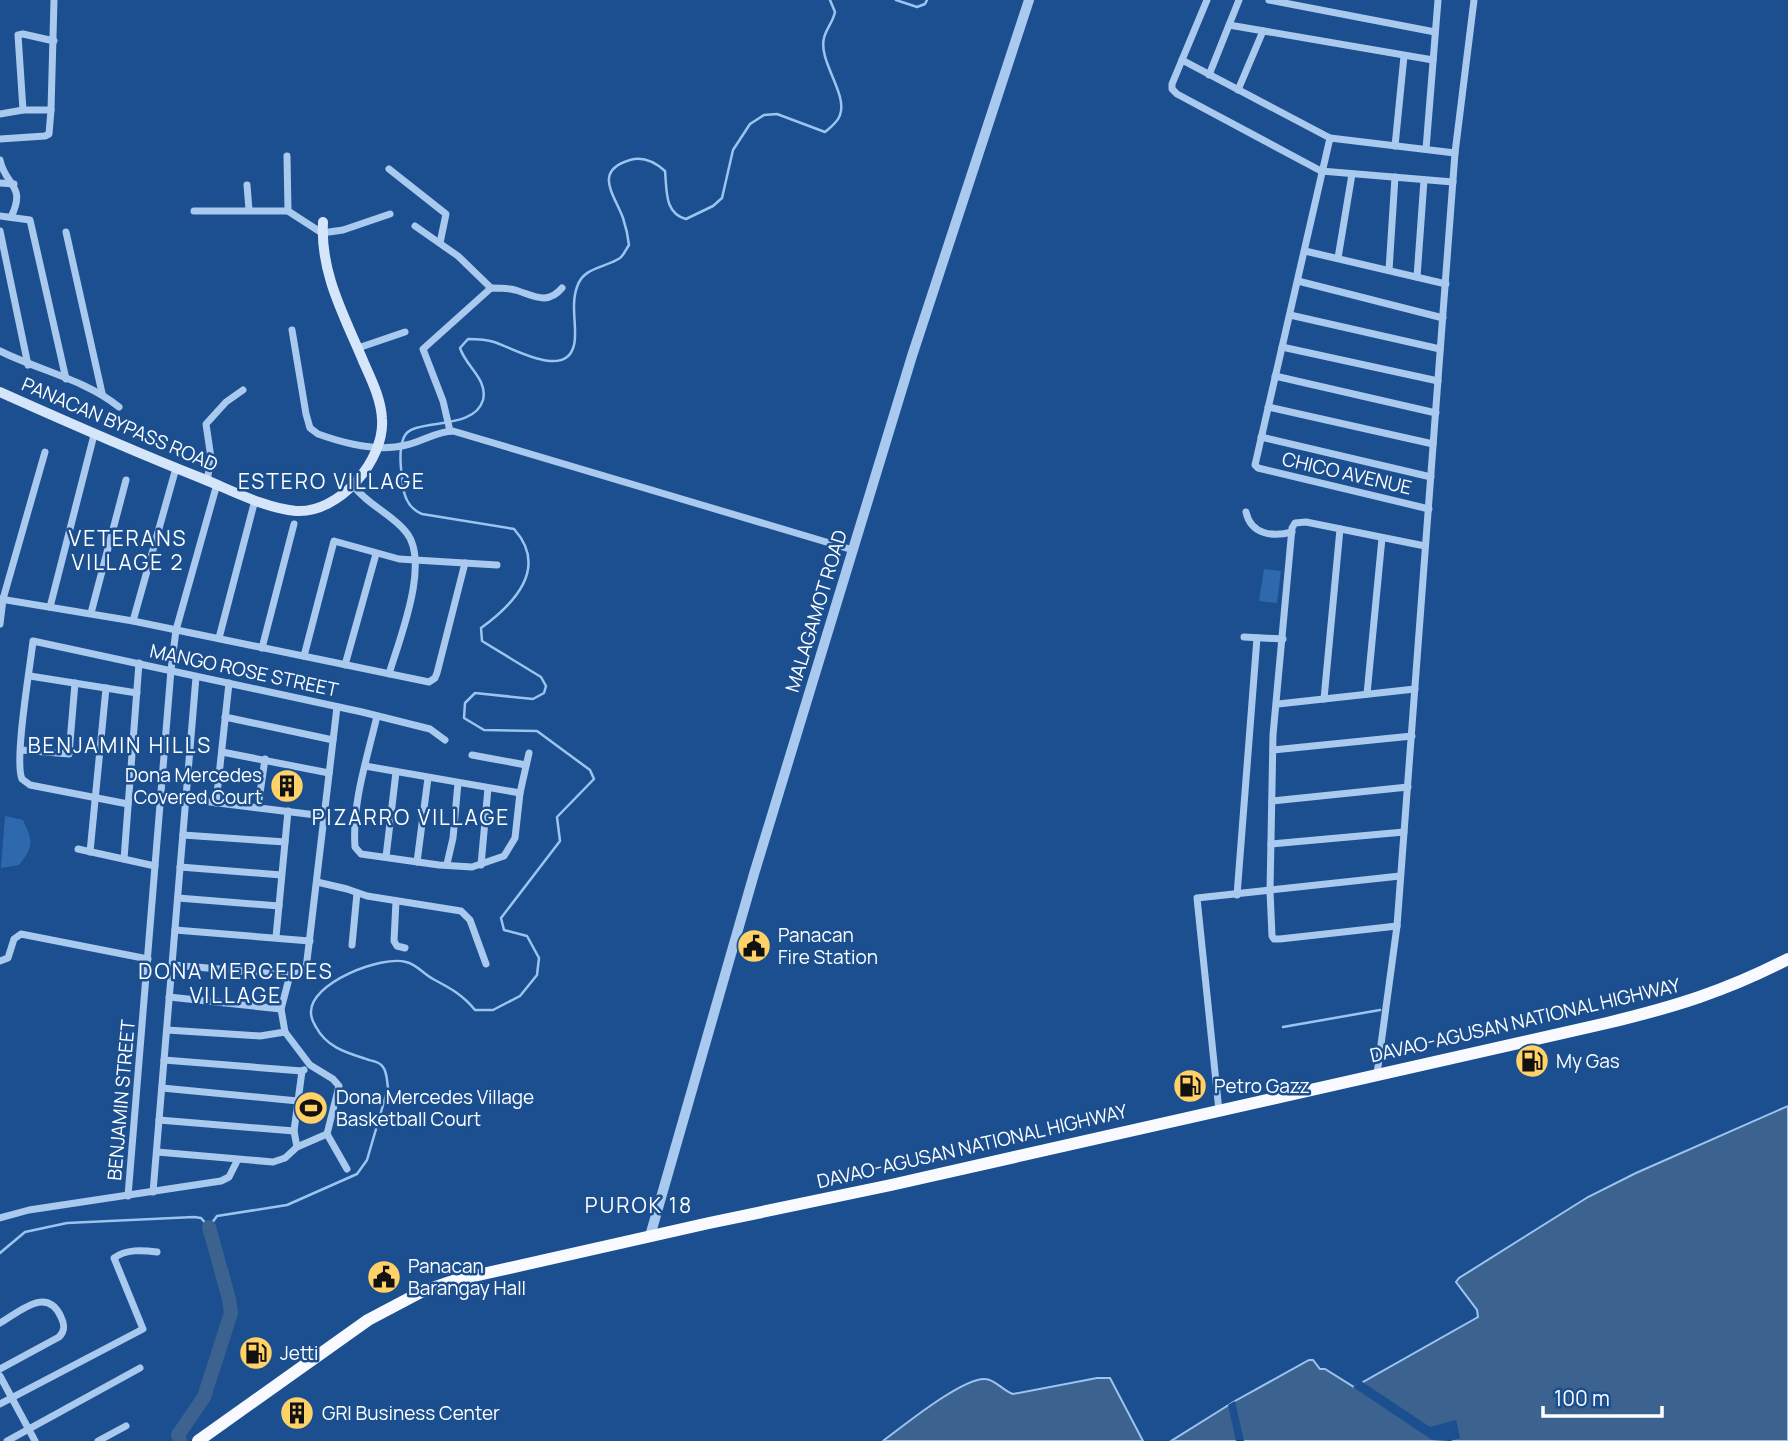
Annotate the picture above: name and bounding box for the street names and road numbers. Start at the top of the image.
street label: PANACAN BYPASS ROAD [18,371,222,477]
street label: CHICO AVENUE [1280,445,1414,501]
street label: MALAGAMOT ROAD [779,527,853,695]
street label: MANGO ROSE STREET [147,637,341,703]
street label: DAVAO-AGUSAN NATIONAL HIGHWAY [1367,971,1683,1068]
street label: BENJAMIN STREET [101,1018,141,1181]
street label: DAVAO-AGUSAN NATIONAL HIGHWAY [814,1097,1130,1194]

